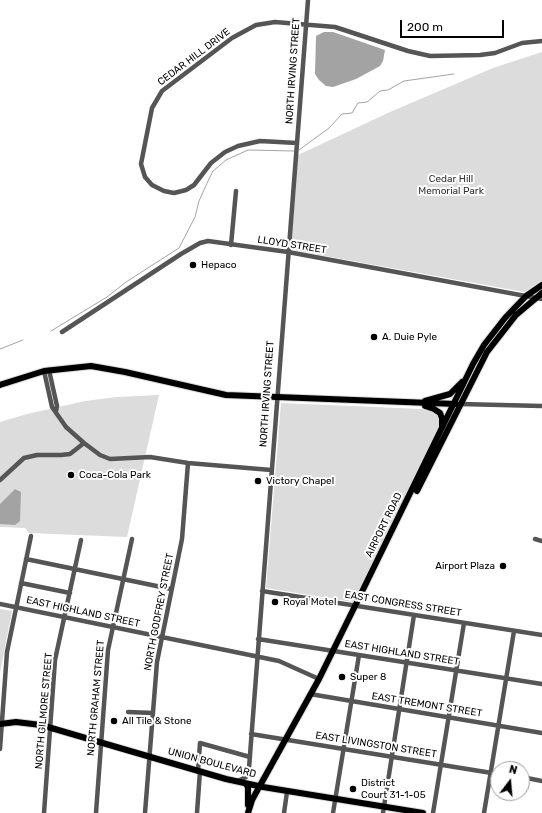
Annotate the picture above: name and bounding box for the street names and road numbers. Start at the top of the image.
street label: NORTH IRVING STREET [283,17,303,125]
street label: CEDAR HILL DRIVE [155,26,233,88]
street label: LLOYD STREET [257,234,327,256]
street label: NORTH IRVING STREET [257,340,277,448]
street label: AIRPORT ROAD [363,491,405,559]
street label: NORTH GODFREY STREET [142,552,176,672]
street label: EAST CONGRESS STREET [344,589,462,619]
street label: EAST HIGHLAND STREET [25,594,141,630]
street label: EAST HIGHLAND STREET [344,638,460,668]
street label: NORTH GRAHAM STREET [85,640,107,756]
street label: NORTH GILMORE STREET [33,652,55,770]
street label: EAST TREMONT STREET [371,690,483,720]
street label: EAST LIVINGSTON STREET [314,729,438,761]
street label: UNION BOULEVARD [166,745,258,781]

